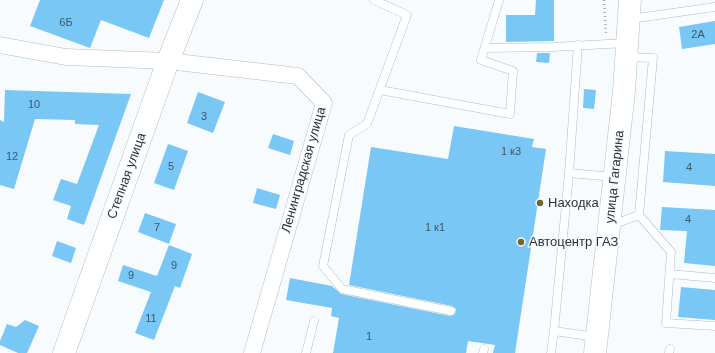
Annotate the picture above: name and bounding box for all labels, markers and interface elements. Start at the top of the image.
house number: 6Б [59,16,73,30]
house number: 2А [691,28,705,42]
house number: 10 [28,98,40,112]
street label: Ленинградская улица [279,105,329,235]
house number: 3 [201,110,207,124]
street label: улица Гагарина [602,130,628,224]
street label: Степная улица [104,131,150,221]
house number: 1 к3 [501,145,521,159]
house number: 12 [6,150,18,164]
house number: 5 [168,160,174,174]
house number: 4 [686,161,692,175]
place label: Находка [548,195,599,211]
marker: Находка [535,198,545,208]
house number: 4 [685,213,691,227]
house number: 7 [154,221,160,235]
house number: 1 к1 [425,221,445,235]
place label: Автоцентр ГАЗ [529,234,618,250]
marker: Автоцентр ГАЗ [516,237,526,247]
house number: 9 [171,259,177,273]
house number: 9 [128,269,134,283]
house number: 11 [145,312,157,326]
house number: 1 [366,330,372,344]

